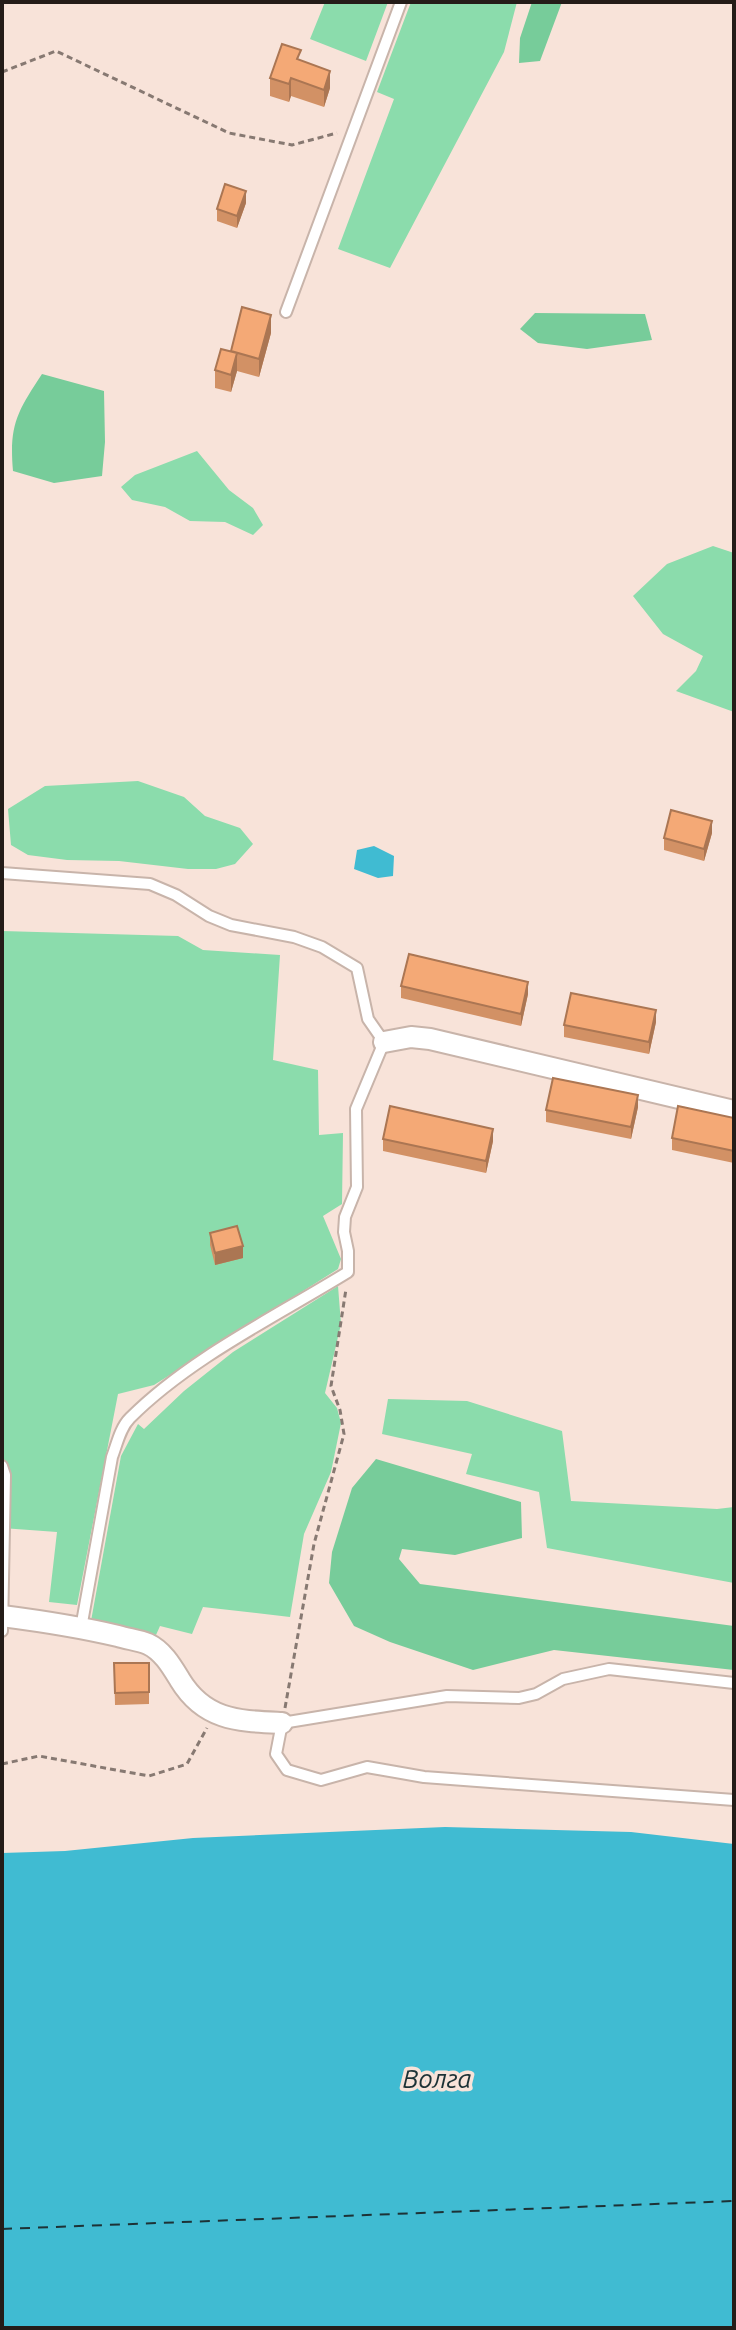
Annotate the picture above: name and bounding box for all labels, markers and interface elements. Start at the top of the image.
water label: Волга [403,2064,471,2093]

